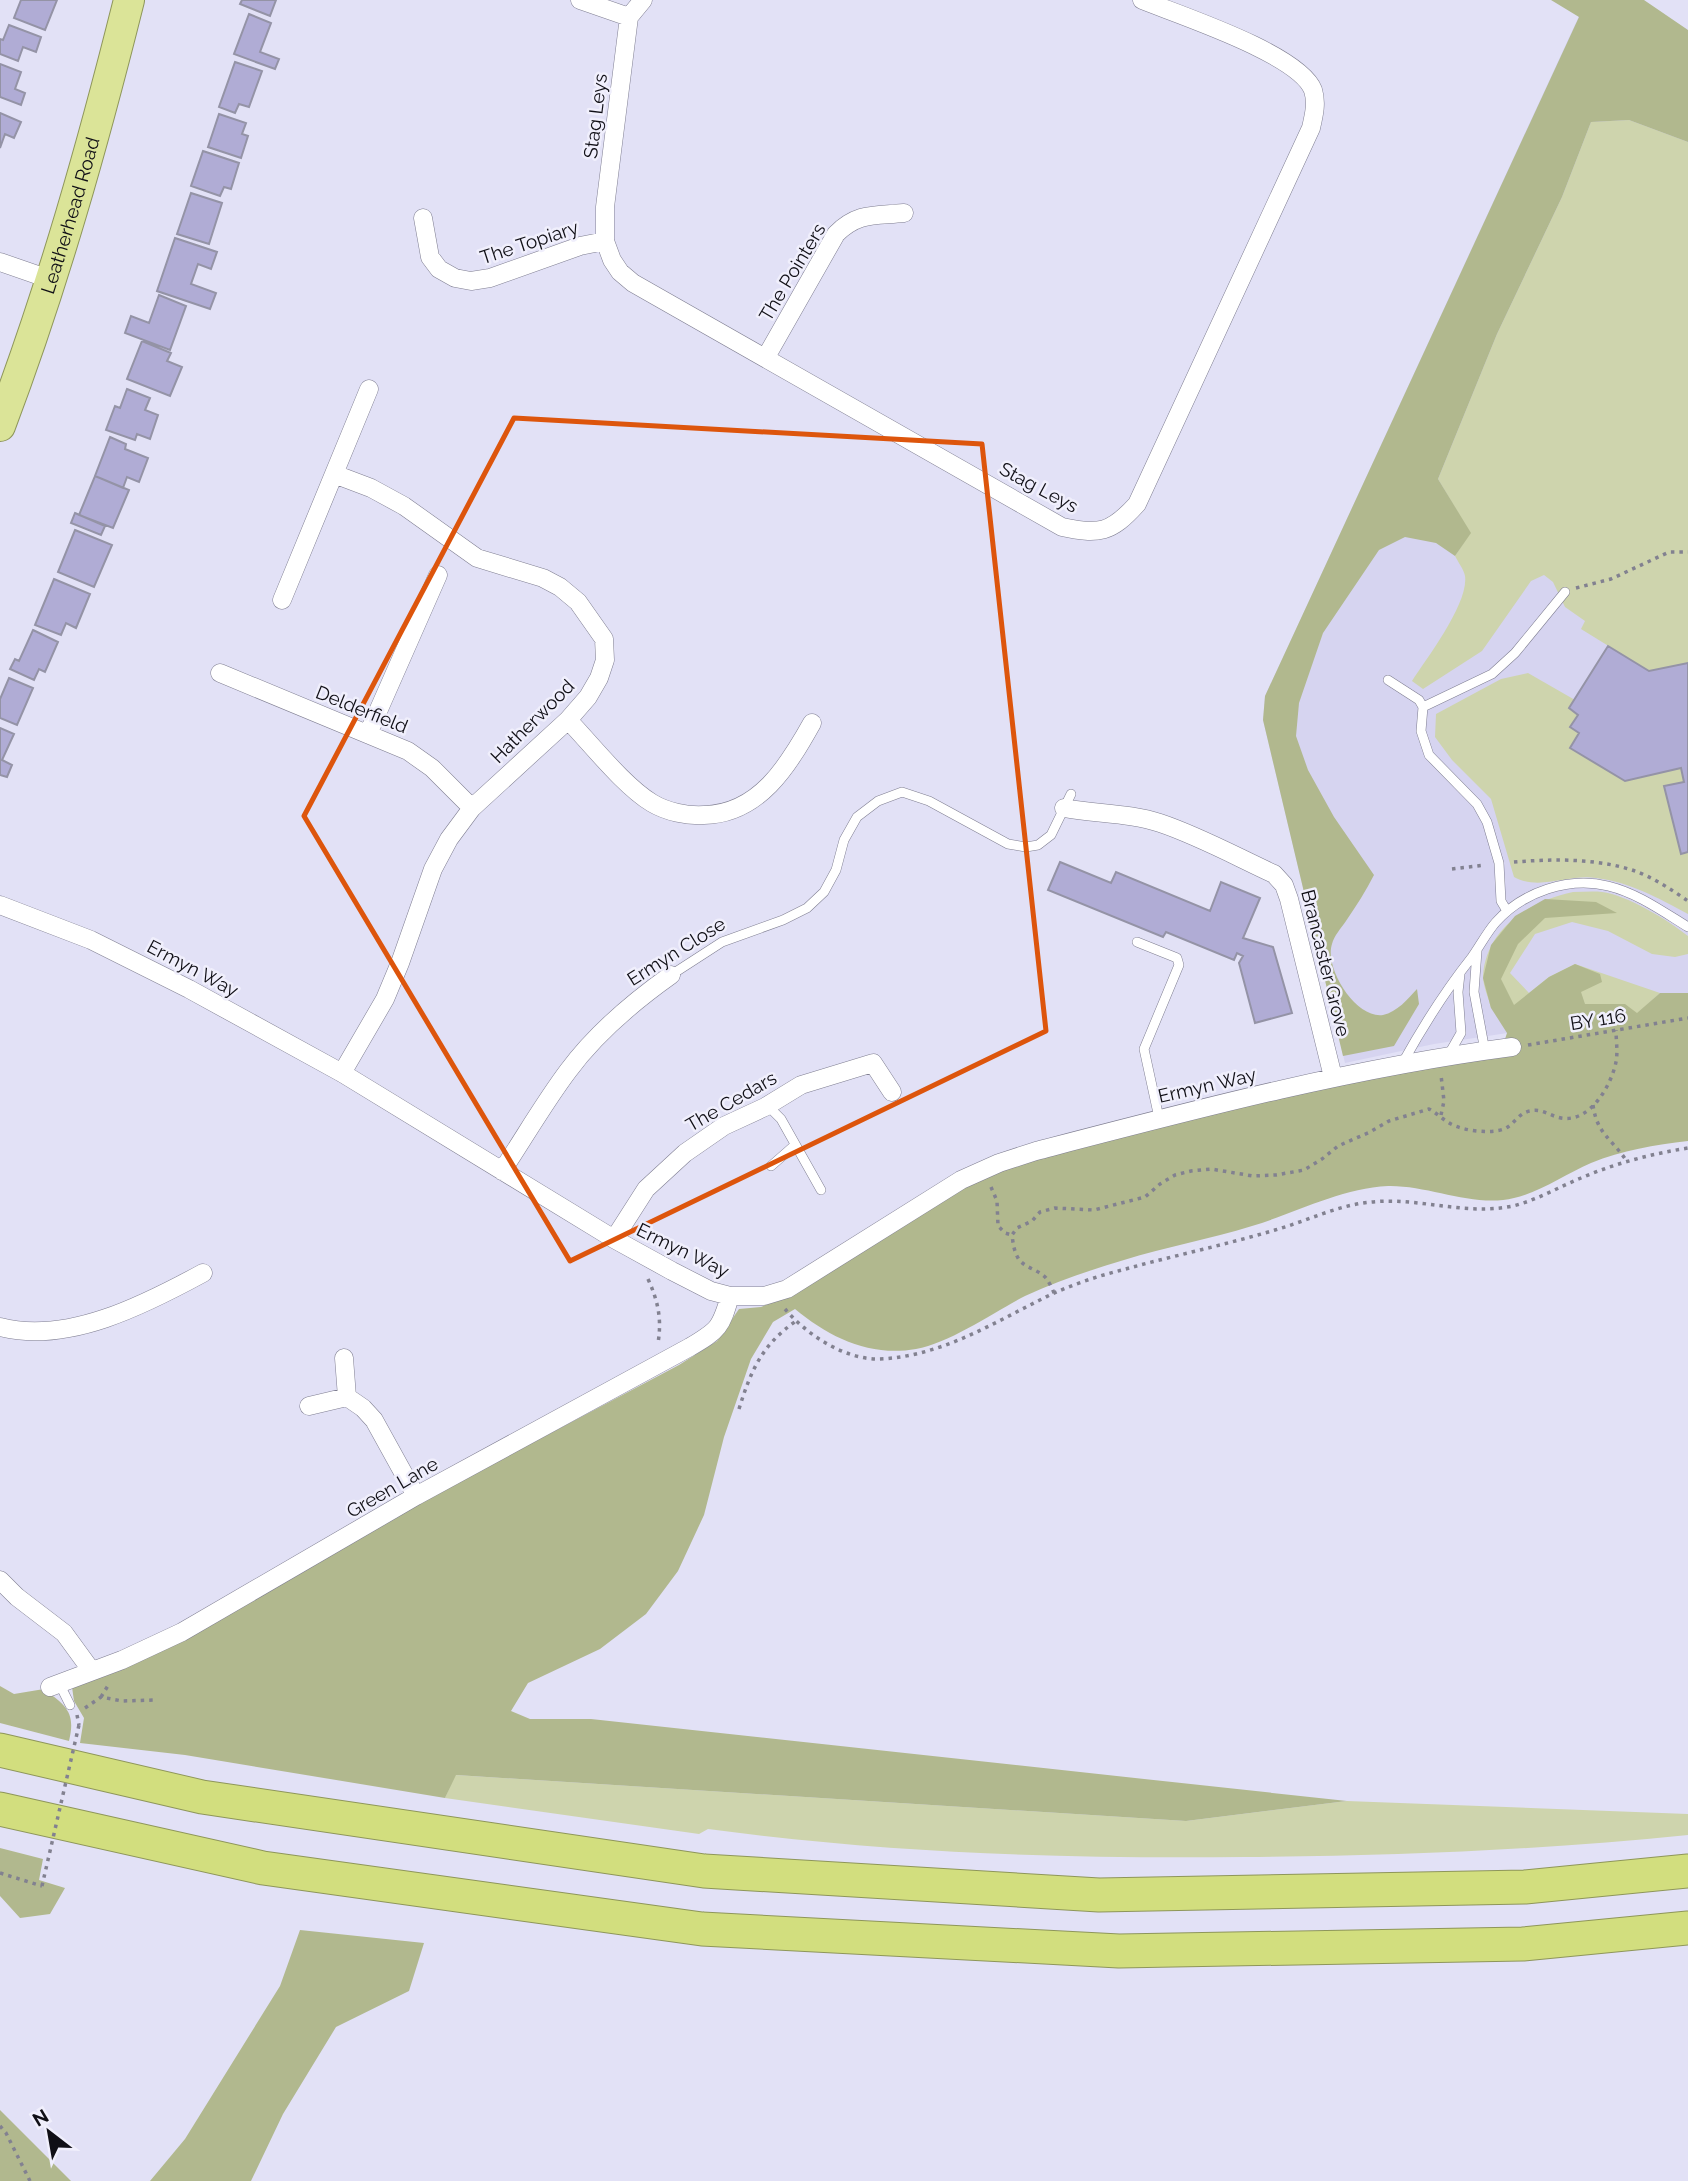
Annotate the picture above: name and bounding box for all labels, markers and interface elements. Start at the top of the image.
street label: Stag Leys [579,72,611,160]
street label: Leatherhead Road [36,135,104,297]
street label: The Topiary [477,216,581,268]
street label: The Pointers [754,219,830,325]
street label: Stag Leys [996,457,1082,517]
street label: Hatherwood [486,675,578,767]
street label: Delderfield [313,681,411,737]
street label: Brancaster Grove [1297,887,1355,1039]
street label: Ermyn Close [623,912,729,990]
street label: Ermyn Way [144,935,242,1001]
street label: BY 116 [1568,1004,1628,1034]
street label: Ermyn Way [1156,1063,1258,1107]
street label: The Cedars [682,1066,780,1136]
street label: Ermyn Way [633,1218,733,1282]
street label: Green Lane [342,1452,442,1522]
north arrow [14,2097,84,2167]
text: N [28,2104,52,2131]

